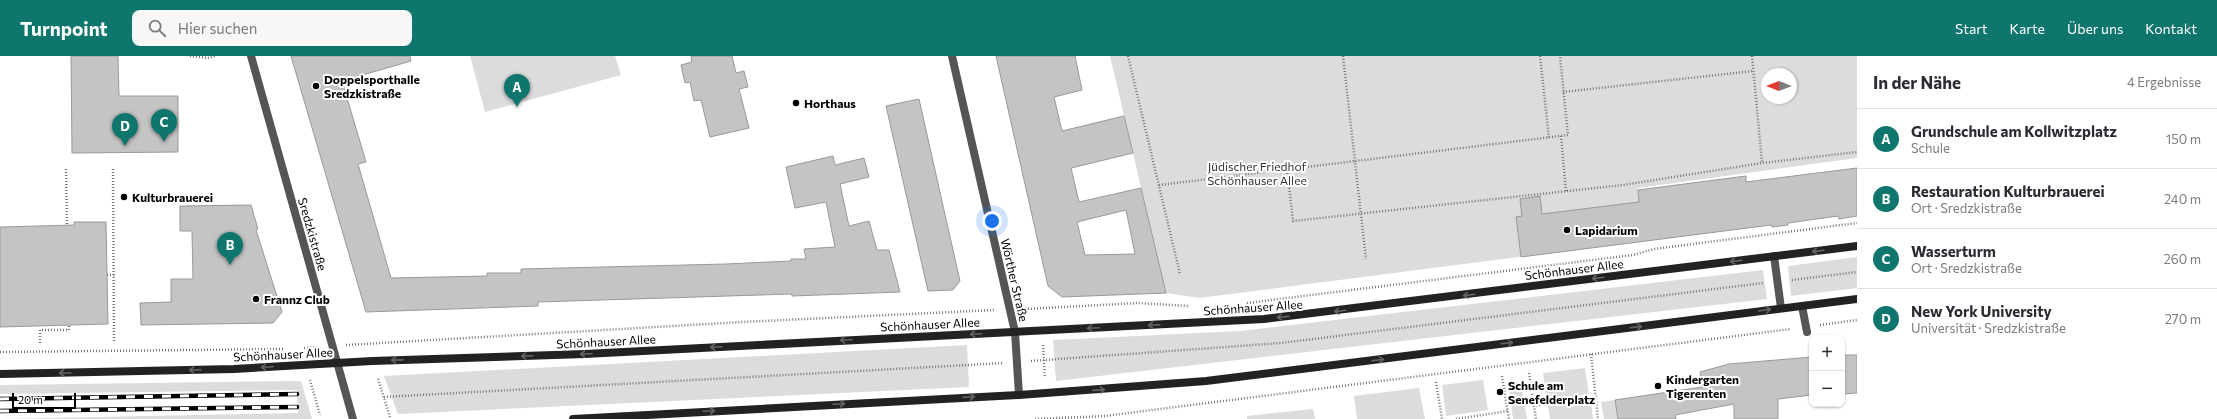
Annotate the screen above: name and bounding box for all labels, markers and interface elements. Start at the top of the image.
search box [132,10,412,46]
text: Turnpoint [20,17,108,40]
icon: search [146,17,168,39]
text: Hier suchen [178,19,257,37]
text: Start [1955,20,1988,37]
text: Karte [2010,20,2045,37]
text: Über uns [2067,20,2123,37]
text: Kontakt [2145,20,2197,37]
north arrow [1761,68,1797,104]
place label: Doppelsporthalle Sredzkistraße [324,72,420,100]
text: In der Nähe [1873,72,1961,93]
pin: A [504,74,530,107]
text: 4 Ergebnisse [2127,74,2201,90]
marker: Doppelsporthalle Sredzkistraße [311,81,321,91]
place label: Horthaus [804,96,856,110]
marker: Horthaus [791,98,801,108]
pin: C [151,109,177,142]
pin: D [112,113,138,146]
text: Grundschule am Kollwitzplatz [1911,122,2117,140]
text: A [1881,131,1891,147]
text: 150 m [2166,131,2201,147]
text: Schule [1911,140,1950,156]
park label: Jüdischer Friedhof Schönhauser Allee [1207,159,1307,187]
text: Restauration Kulturbrauerei [1911,182,2105,200]
place label: Kulturbrauerei [132,190,213,204]
text: B [1882,191,1890,207]
text: 240 m [2164,191,2201,207]
marker: Kulturbrauerei [119,192,129,202]
street label: Sredzkistraße [296,196,330,272]
text: Ort · Sredzkistraße [1911,200,2022,216]
your location [982,211,1002,231]
place label: Lapidarium [1575,223,1638,237]
marker: Lapidarium [1562,225,1572,235]
pin: B [217,232,243,265]
street label: Wörther Straße [999,237,1031,323]
text: Wasserturm [1911,242,1996,260]
one-way arrow [1812,247,1825,255]
text: C [1882,251,1890,267]
text: 260 m [2164,251,2201,267]
street label: Schönhauser Allee [1524,256,1624,282]
one-way arrow [1729,257,1742,265]
text: Ort · Sredzkistraße [1911,260,2022,276]
one-way arrow [1592,275,1605,282]
one-way arrow [1463,291,1476,299]
place label: Frannz Club [264,292,330,306]
marker: Frannz Club [251,294,261,304]
street label: Schönhauser Allee [1203,297,1303,317]
text: New York University [1911,302,2052,320]
one-way arrow [1758,306,1771,314]
one-way arrow [1334,307,1347,315]
text: D [1881,311,1891,327]
text: 270 m [2165,311,2201,327]
street label: Schönhauser Allee [880,314,980,334]
one-way arrow [1277,314,1290,321]
text: Universität · Sredzkistraße [1911,320,2066,336]
one-way arrow [1148,321,1161,329]
one-way arrow [1629,323,1642,331]
one-way arrow [1087,324,1100,331]
one-way arrow [970,330,983,337]
street label: Schönhauser Allee [556,331,656,351]
map controls [1809,335,1845,407]
button: + [1809,335,1845,371]
one-way arrow [840,337,853,344]
one-way arrow [1500,340,1513,347]
street label: Schönhauser Allee [233,344,333,364]
one-way arrow [710,344,723,351]
one-way arrow [580,350,593,358]
one-way arrow [521,352,534,360]
one-way arrow [391,356,404,364]
one-way arrow [1371,356,1384,364]
one-way arrow [261,364,274,371]
one-way arrow [189,367,202,374]
one-way arrow [59,369,72,377]
button: − [1809,371,1845,407]
place label: Kindergarten Tigerenten [1666,372,1739,400]
place label: Schule am Senefelderplatz [1508,378,1595,406]
marker: Kindergarten Tigerenten [1653,381,1663,391]
one-way arrow [1092,386,1105,393]
marker: Schule am Senefelderplatz [1495,387,1505,397]
scale bar [12,391,76,410]
text: 20 m [18,393,43,406]
one-way arrow [962,394,975,401]
one-way arrow [832,401,845,408]
one-way arrow [702,408,715,415]

